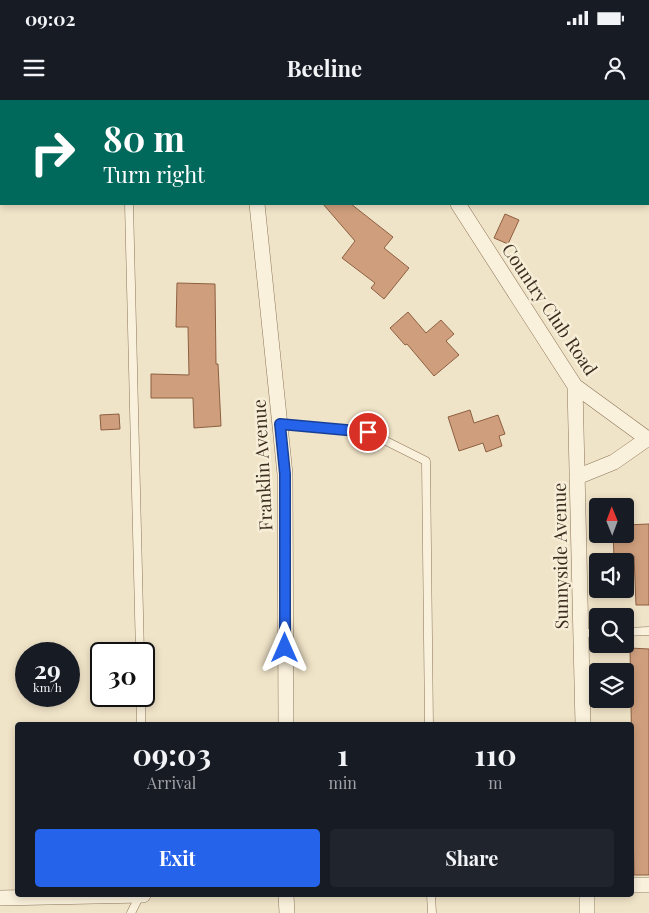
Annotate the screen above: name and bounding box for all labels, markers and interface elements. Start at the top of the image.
text: 09:02 [25,5,75,31]
text: Beeline [287,53,362,83]
icon: menu [20,54,48,82]
icon: person [601,54,629,82]
text: 80 m [103,114,185,161]
icon: right [20,120,85,185]
text: Turn right [103,159,205,189]
street label: Country Club Road [497,238,603,380]
street label: Franklin Avenue [247,399,277,531]
pin [347,411,389,453]
icon: arrive [354,418,382,446]
street label: Sunnyside Avenue [547,482,573,630]
north arrow [589,498,634,542]
map controls [589,498,634,708]
button: sound [589,553,634,598]
button: search [589,608,634,653]
position arrow [258,621,310,673]
speed limit sign: 30 [90,642,155,707]
text: 29 [34,652,61,685]
button: layers [589,663,634,708]
text: km/h [33,679,62,695]
text: 09:03 [132,734,211,774]
text: 1 [337,734,348,774]
text: 110 [474,734,517,774]
text: Arrival [147,772,196,793]
text: min [328,772,357,793]
text: m [488,772,503,793]
button: Exit [35,829,320,887]
button: Share [330,829,614,887]

